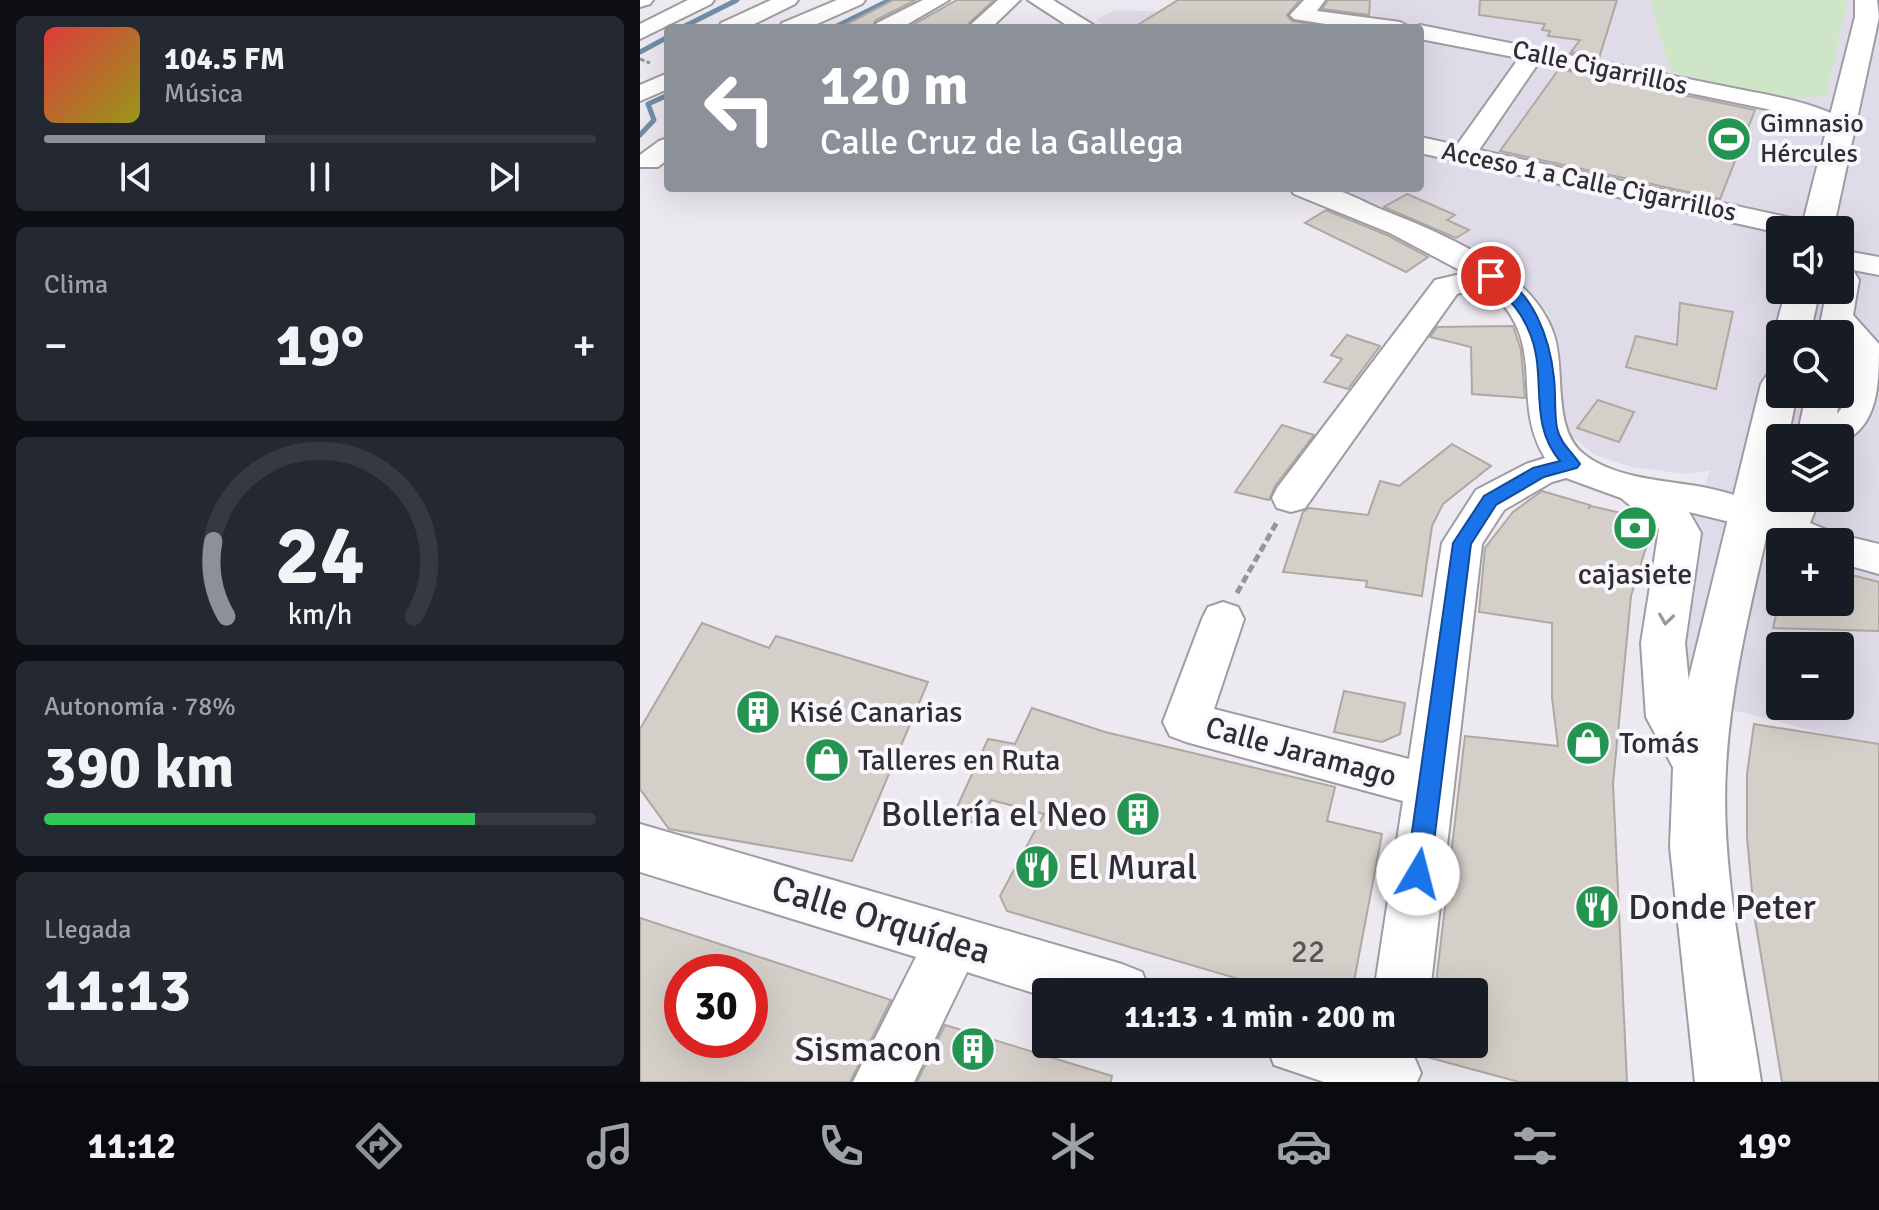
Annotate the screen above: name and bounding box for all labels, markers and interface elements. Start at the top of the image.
street label: Calle Cigarrillos [1510,34,1690,102]
text: 104.5 FM [164,41,285,78]
text: 120 m [820,51,968,120]
icon: left [688,56,792,160]
text: Música [164,78,243,110]
place label: Gimnasio Hércules [1760,108,1864,170]
sports icon: Gimnasio Hércules [1705,115,1753,163]
text: Calle Cruz de la Gallega [820,120,1184,165]
street label: Acceso 1 a Calle Cigarrillos [1439,135,1739,229]
icon: previous [114,155,158,199]
icon: pause [298,155,342,199]
icon: next [482,155,526,199]
map controls [1766,216,1854,720]
button: sound [1766,216,1854,304]
pin [1457,242,1525,310]
icon: arrive [1469,254,1513,298]
text: Clima [44,269,108,301]
text: 19° [276,309,364,383]
text: − [44,319,68,373]
text: + [572,319,596,373]
button: search [1766,320,1854,408]
button: layers [1766,424,1854,512]
bank icon: cajasiete [1611,504,1659,552]
text: 24 [275,505,365,607]
button: + [1766,528,1854,616]
place label: cajasiete [1578,556,1692,593]
text: km/h [288,597,352,632]
one-way arrow [1658,612,1675,626]
button: − [1766,632,1854,720]
building icon: Kisé Canarias [734,688,782,736]
text: Autonomía · 78% [44,691,236,723]
place label: Kisé Canarias [789,694,962,731]
street label: Calle Jaramago [1202,709,1400,795]
shop icon: Tomás [1564,719,1612,767]
place label: Tomás [1619,725,1699,762]
text: 390 km [44,731,234,805]
shop icon: Talleres en Ruta [803,736,851,784]
place label: Talleres en Ruta [858,742,1060,779]
building icon: Bollería el Neo [1114,790,1162,838]
place label: Bollería el Neo [881,792,1107,837]
position arrow [1376,832,1460,916]
restaurant icon: El Mural [1013,843,1061,891]
place label: El Mural [1068,845,1197,890]
street label: Calle Orquídea [766,865,996,975]
restaurant icon: Donde Peter [1573,883,1621,931]
place label: Donde Peter [1628,885,1816,930]
text: Llegada [44,914,131,946]
house number: 22 [1291,932,1325,971]
text: 11:13 [44,954,191,1028]
speed limit sign: 30 [664,954,768,1058]
text: 11:13 · 1 min · 200 m [1124,999,1396,1036]
building icon: Sismacon [949,1025,997,1073]
place label: Sismacon [795,1027,942,1072]
icon: directions [351,1118,407,1174]
icon: music [582,1118,638,1174]
icon: phone [813,1118,869,1174]
icon: climate [1045,1118,1101,1174]
icon: car [1276,1118,1332,1174]
icon: filters [1507,1118,1563,1174]
text: 11:12 [88,1124,176,1169]
text: 19° [1738,1124,1791,1169]

